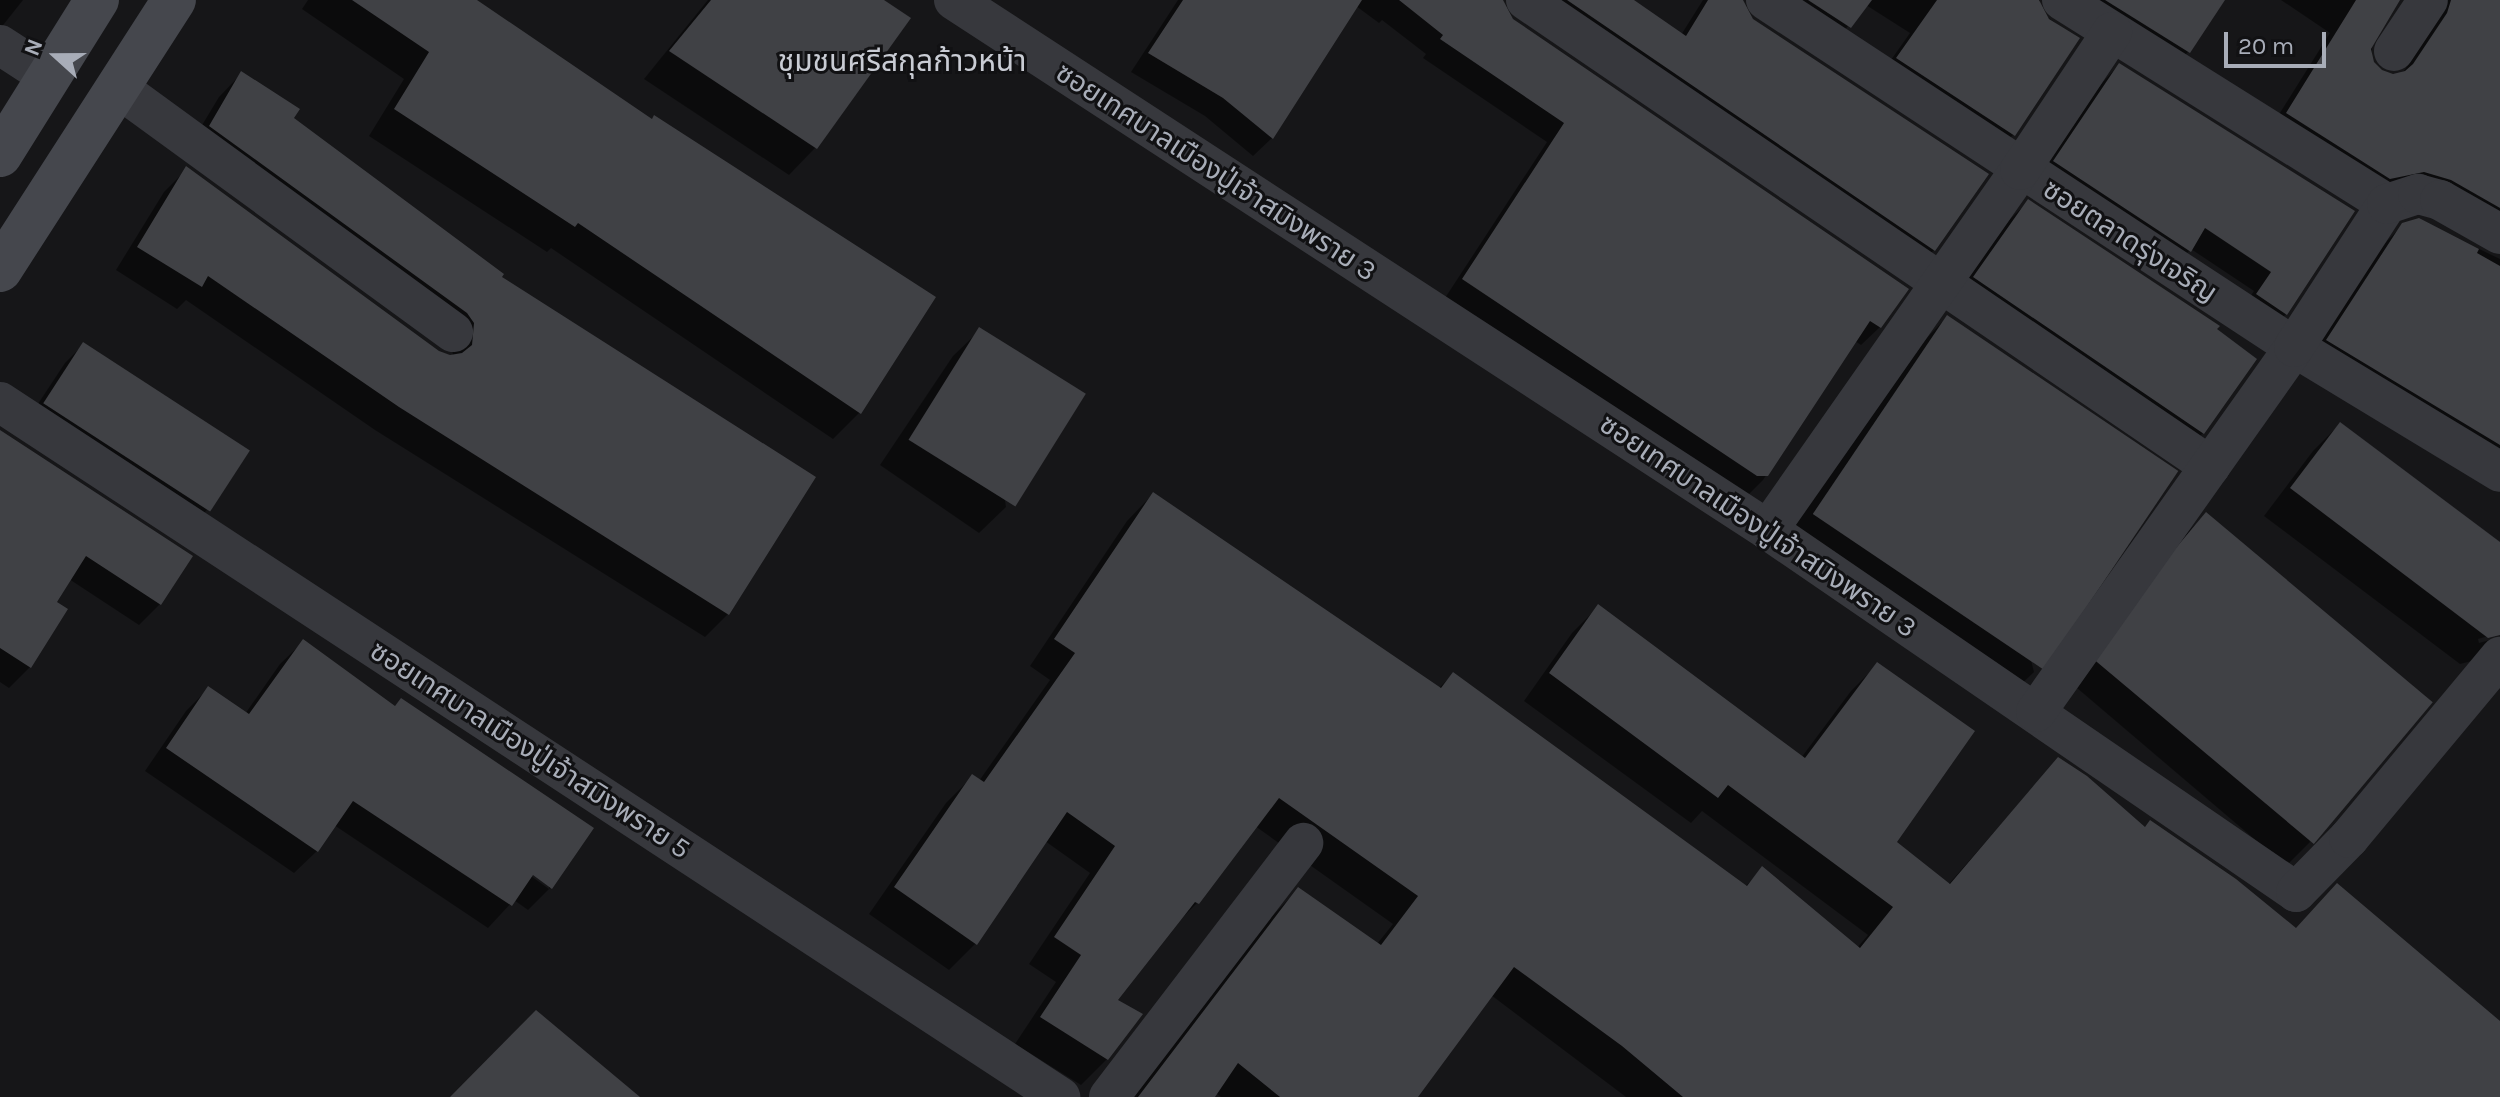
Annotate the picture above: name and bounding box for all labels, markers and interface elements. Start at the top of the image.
north arrow [16,16,96,96]
scale bar [2228,16,2330,66]
text: 20 m [2238,32,2294,60]
text: N [19,35,49,59]
district label: ชุมชนศรีสกุลก้าวหน้า [778,43,1026,79]
street label: ซอยเทศบาลเมืองปู่เจ้าสมิงพราย 3 [1050,56,1382,288]
street label: ซอยตลาดรุ่งเจริญ [2037,172,2223,310]
street label: ซอยเทศบาลเมืองปู่เจ้าสมิงพราย 3 [1593,407,1923,645]
street label: ซอยเทศบาลเมืองปู่เจ้าสมิงพราย 5 [364,634,696,866]

